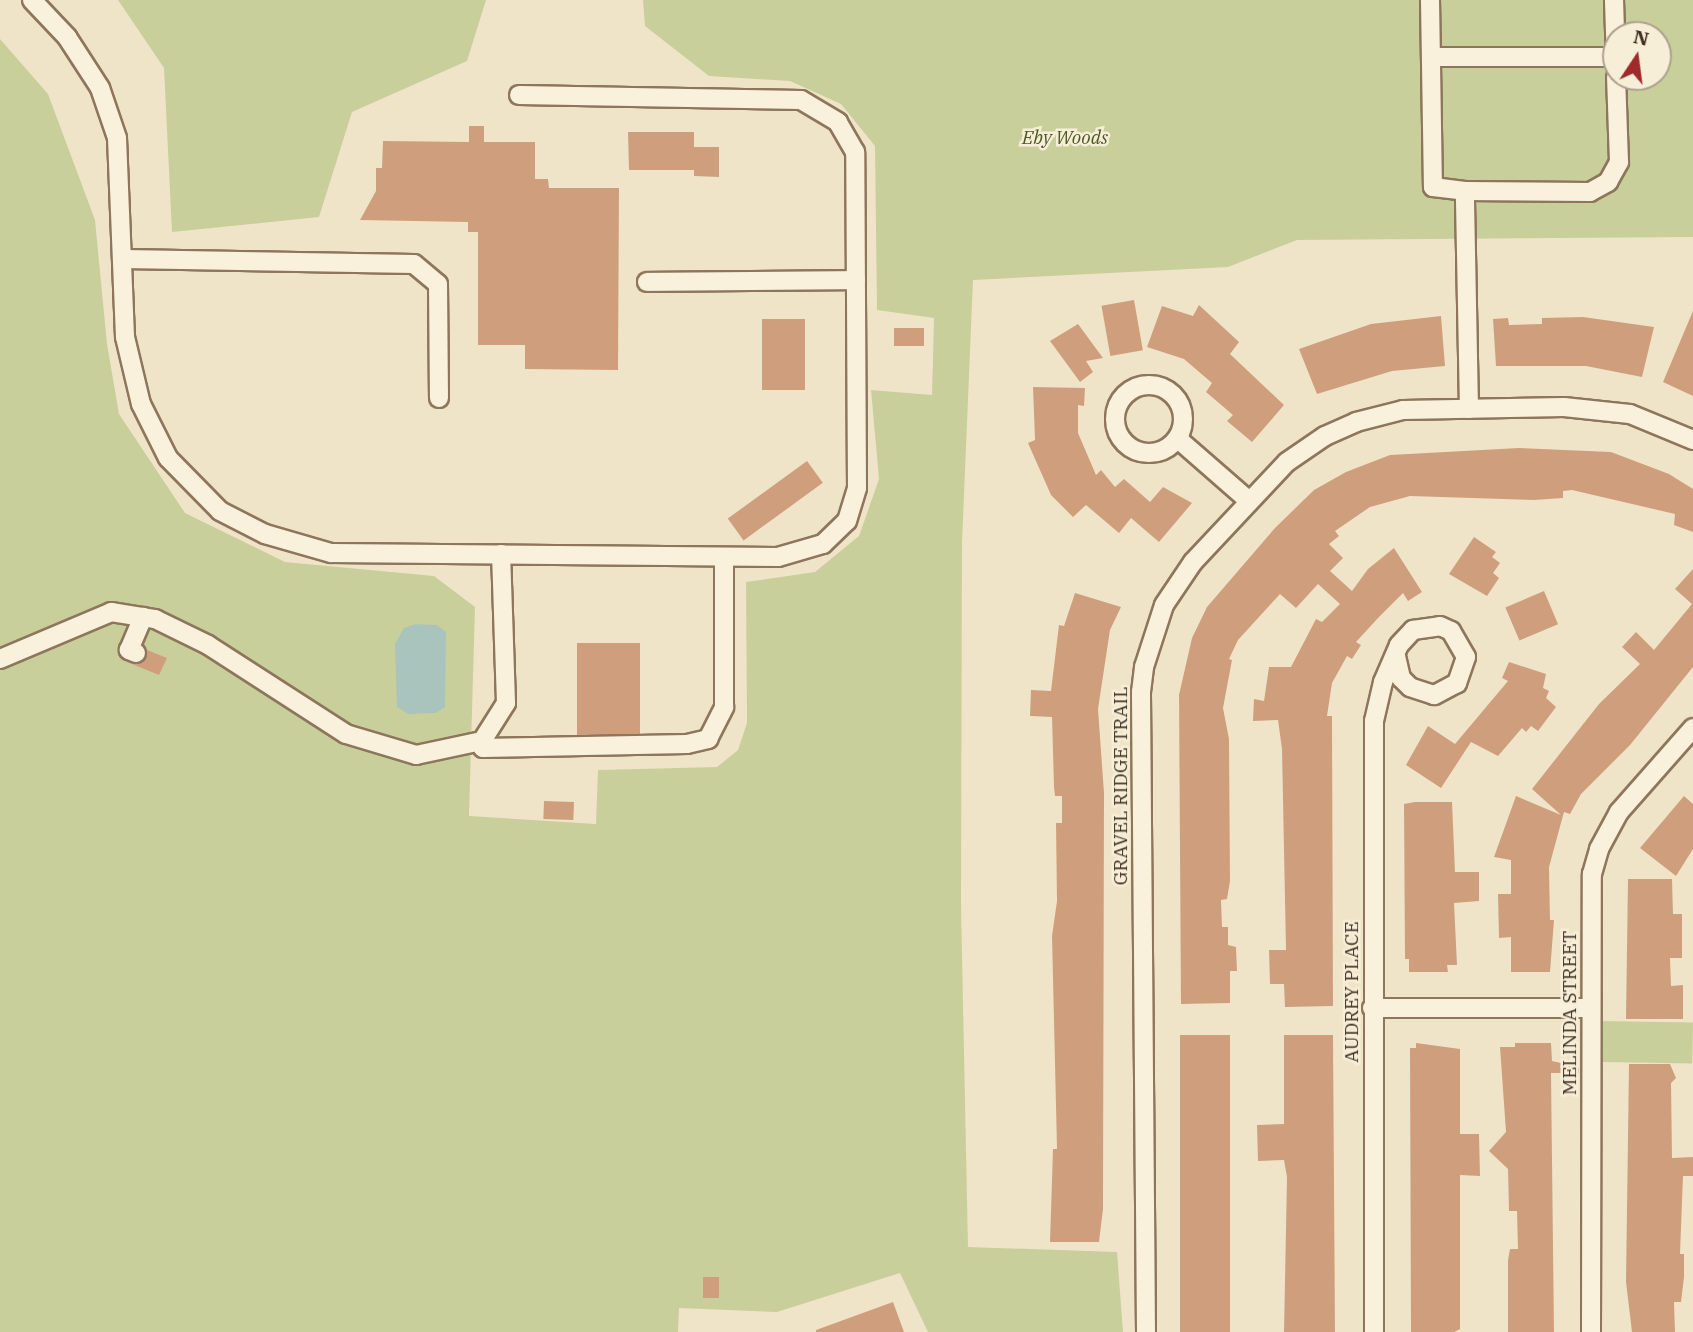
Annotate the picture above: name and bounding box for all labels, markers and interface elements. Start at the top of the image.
north arrow [1602,21,1672,91]
text: N [1631,24,1651,51]
park label: Eby Woods [1022,127,1108,149]
street label: GRAVEL RIDGE TRAIL [1110,687,1132,885]
street label: AUDREY PLACE [1341,921,1363,1063]
street label: MELINDA STREET [1559,931,1581,1095]

